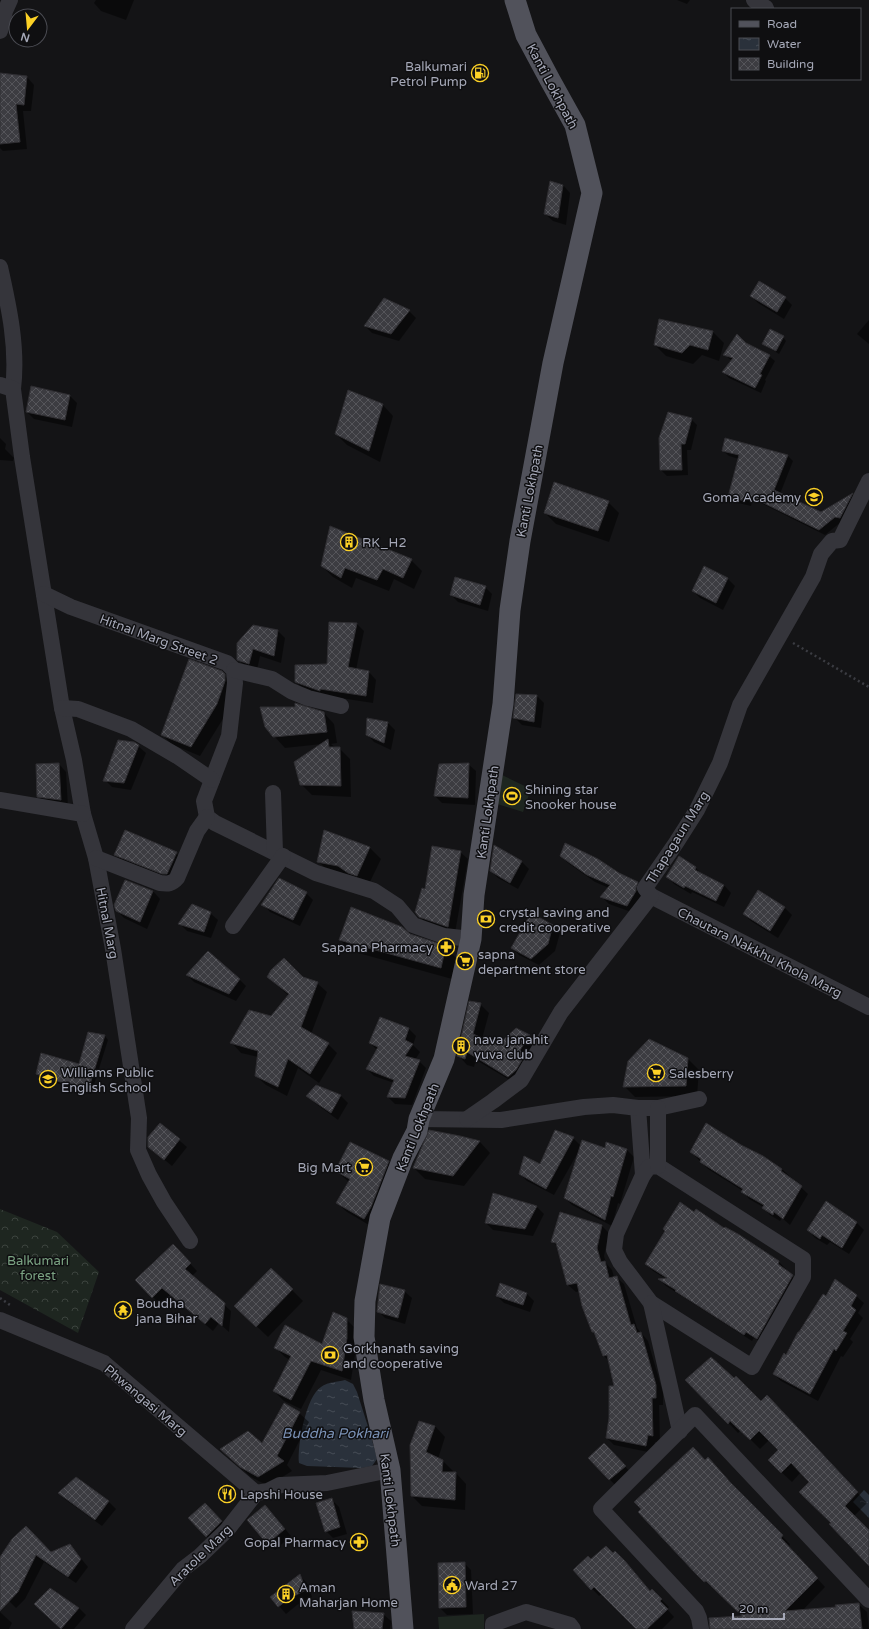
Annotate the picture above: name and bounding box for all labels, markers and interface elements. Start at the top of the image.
north arrow [8,8,48,48]
legend [731,8,861,80]
text: Road [767,17,797,31]
text: N [19,30,31,45]
text: Water [767,37,802,51]
street label: Kanti Lokhpath [523,41,581,132]
text: Building [767,57,814,71]
place label: Balkumari Petrol Pump [390,59,467,90]
fuel station icon: Balkumari Petrol Pump [470,63,490,83]
street label: Kanti Lokhpath [513,444,547,539]
school or university icon: Goma Academy [804,487,824,507]
place label: Goma Academy [702,490,801,506]
building icon: RK_H2 [339,532,359,552]
place label: RK_H2 [362,535,407,551]
street label: Hitnal Marg Street 2 [97,611,220,669]
street label: Kanti Lokhpath [474,764,502,860]
place label: Shining star Snooker house [525,782,617,813]
sports icon: Shining star Snooker house [502,786,522,806]
street label: Thapagaun Marg [643,788,713,887]
street label: Hitnal Marg [92,886,122,960]
street label: Chautara Nakkhu Khola Marg [675,904,844,1001]
place label: crystal saving and credit cooperative [499,905,611,936]
bank icon: crystal saving and credit cooperative [476,909,496,929]
pharmacy icon: Sapana Pharmacy [436,937,456,957]
place label: Sapana Pharmacy [322,940,433,956]
place label: sapna department store [478,947,586,978]
supermarket icon: sapna department store [455,951,475,971]
place label: nava janahit yuva club [474,1032,549,1063]
building icon: nava janahit yuva club [451,1036,471,1056]
supermarket icon: Salesberry [646,1063,666,1083]
place label: Williams Public English School [61,1065,154,1096]
place label: Salesberry [669,1066,734,1082]
school or university icon: Williams Public English School [38,1069,58,1089]
street label: Kanti Lokhpath [393,1081,443,1174]
supermarket icon: Big Mart [354,1157,374,1177]
place label: Big Mart [297,1160,351,1176]
park label: Balkumari forest [7,1253,69,1284]
place label: Boudha jana Bihar [135,1296,198,1327]
temple icon: Boudha jana Bihar [113,1300,133,1320]
place label: Gorkhanath saving and cooperative [343,1341,459,1372]
bank icon: Gorkhanath saving and cooperative [320,1345,340,1365]
street label: Phwangasi Marg [101,1361,190,1440]
water label: Buddha Pokhari [282,1425,390,1442]
street label: Kanti Lokhpath [376,1452,404,1548]
restaurant icon: Lapshi House [217,1484,237,1504]
place label: Lapshi House [240,1487,323,1503]
street label: Aratole Marg [166,1522,236,1590]
pharmacy icon: Gopal Pharmacy [349,1532,369,1552]
place label: Gopal Pharmacy [244,1535,346,1551]
public building icon: Ward 27 [442,1575,462,1595]
place label: Ward 27 [465,1578,518,1594]
place label: Aman Maharjan Home [299,1580,398,1611]
building icon: Aman Maharjan Home [276,1584,296,1604]
scale bar [733,1595,784,1621]
text: 20 m [739,1602,768,1616]

